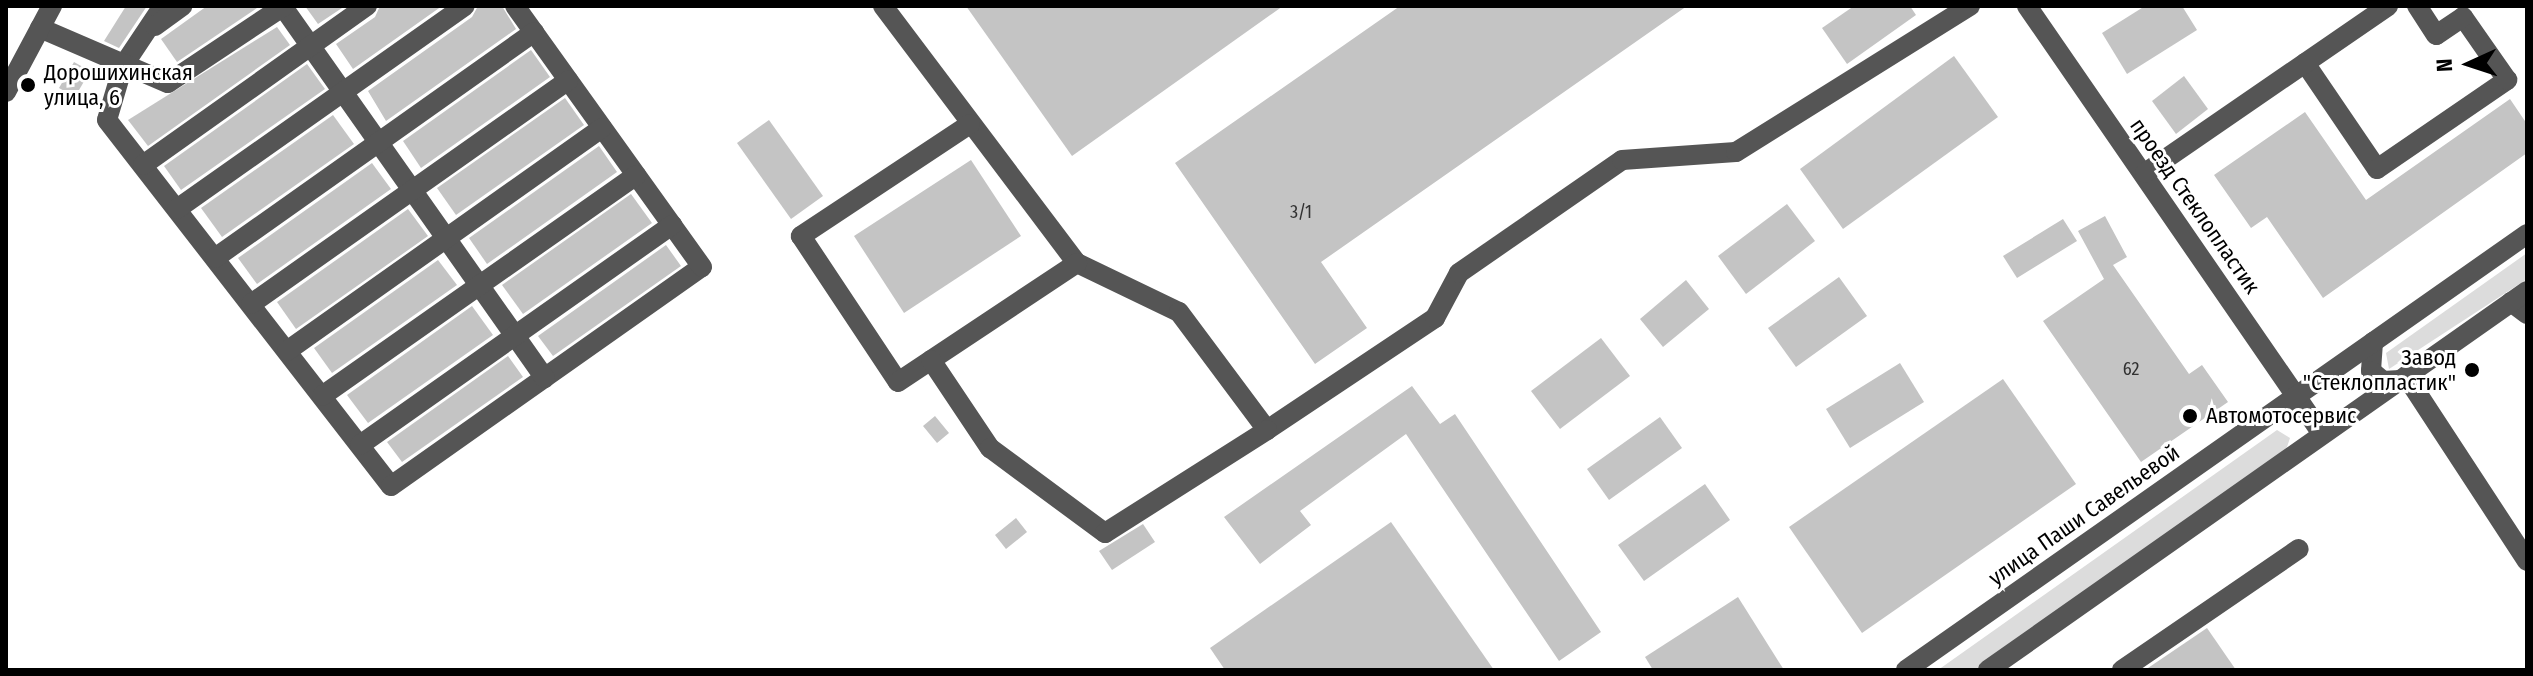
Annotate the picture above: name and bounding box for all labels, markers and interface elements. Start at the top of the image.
north arrow [2429,24,2509,104]
text: N [2431,58,2458,73]
place label: Дорошихинская улица, 6 [44,59,193,110]
marker: Дорошихинская улица, 6 [19,76,37,94]
street label: проезд Стеклопластик [2125,113,2265,299]
house number: 3/1 [1290,201,1312,223]
place label: Завод "Стеклопластик" [2303,344,2456,396]
house number: 62 [2123,358,2139,380]
marker: Завод "Стеклопластик" [2463,361,2481,379]
place label: Автомотосервис [2206,403,2356,429]
marker: Автомотосервис [2181,407,2199,425]
street label: улица Паши Савельевой [1983,439,2185,591]

